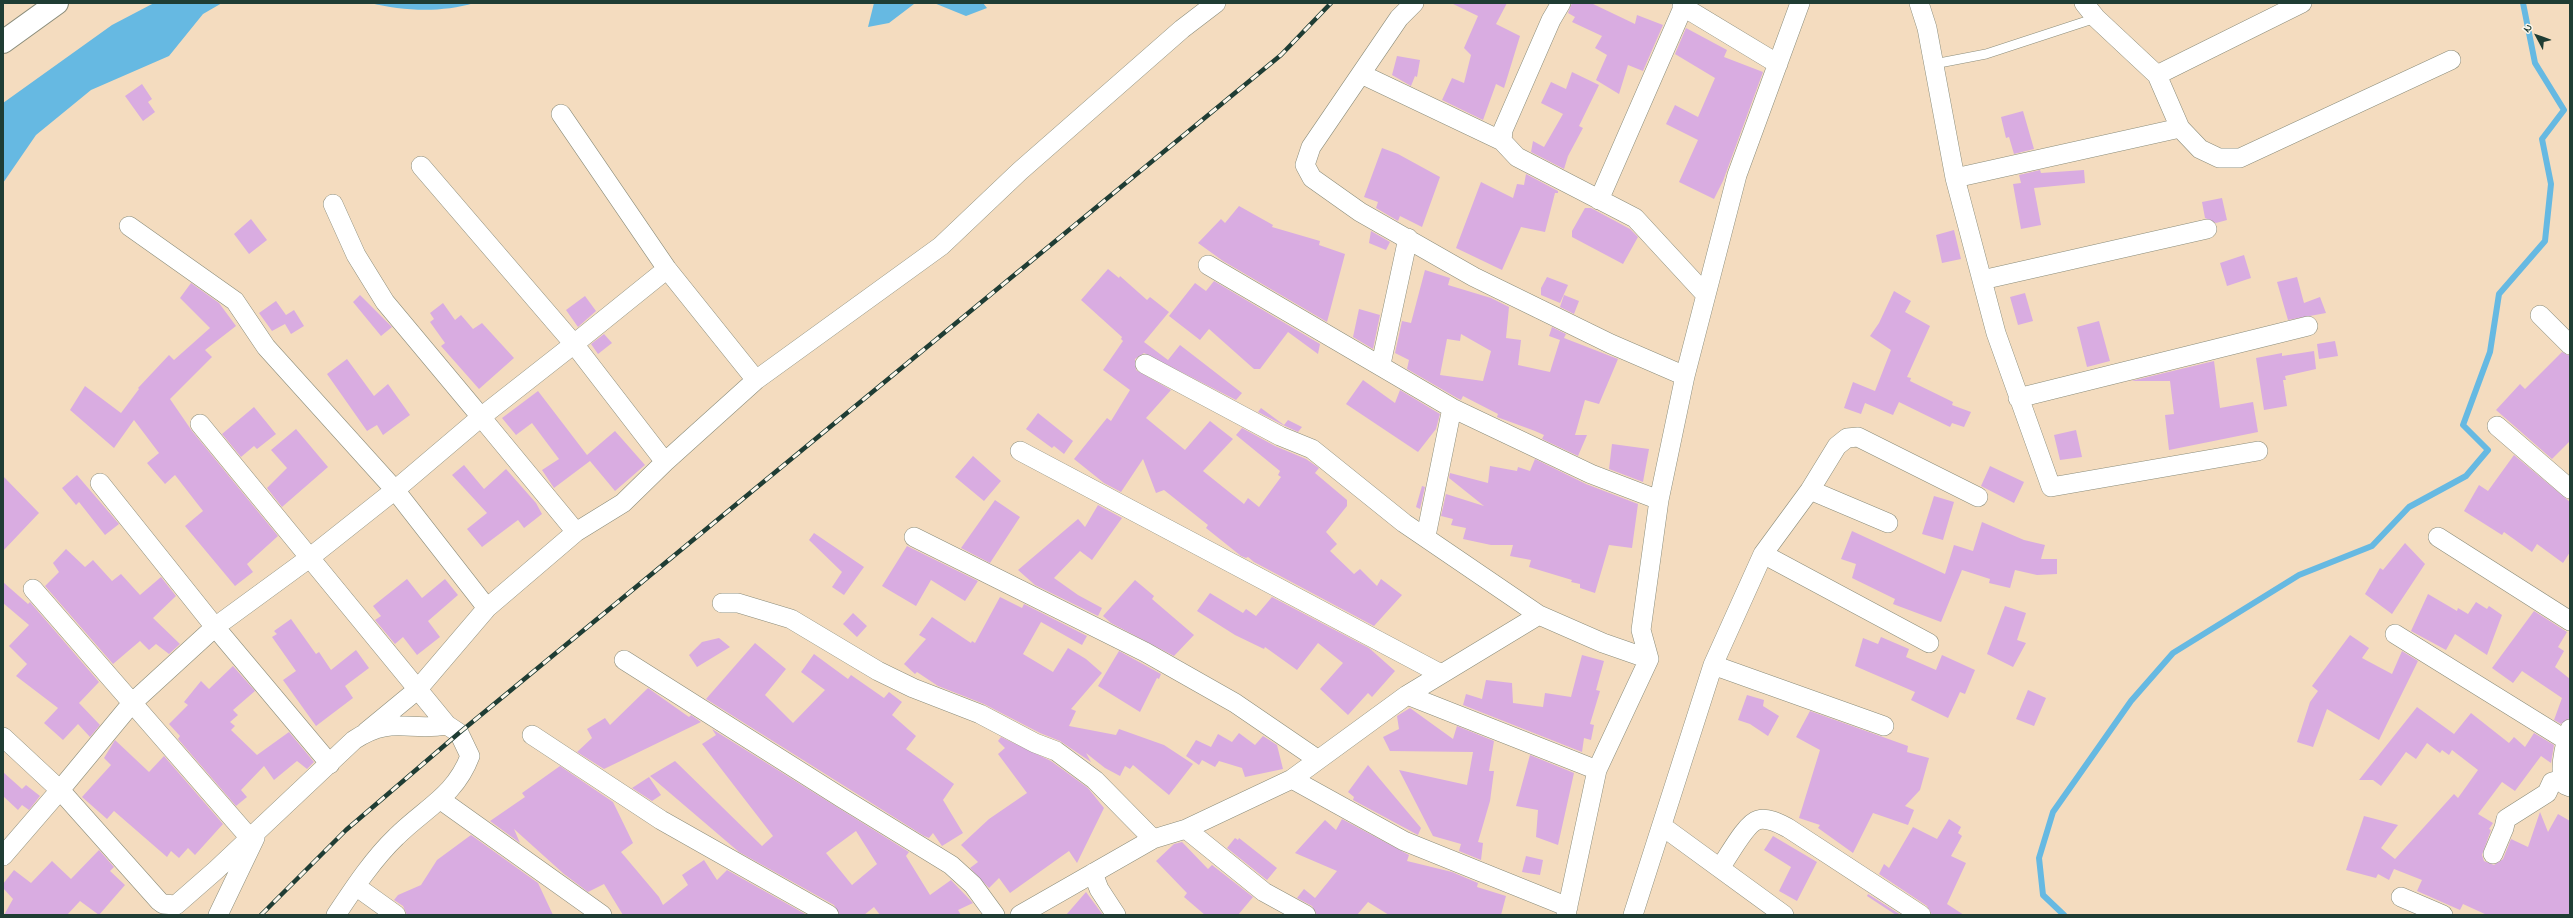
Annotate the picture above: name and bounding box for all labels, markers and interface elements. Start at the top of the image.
north arrow [2517,16,2557,56]
text: N [2519,20,2536,36]

